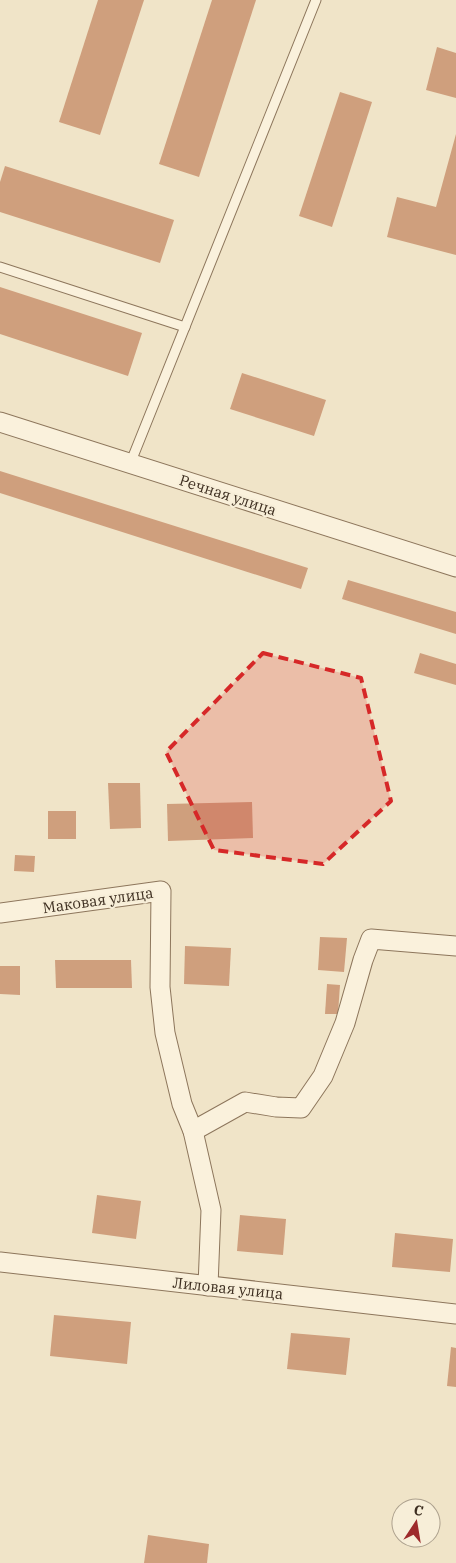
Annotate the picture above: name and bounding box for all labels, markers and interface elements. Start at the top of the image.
street label: Речная улица [177,470,279,520]
street label: Маковая улица [41,883,155,917]
street label: Лиловая улица [172,1273,284,1303]
north arrow [391,1498,441,1548]
text: С [412,1501,425,1520]

